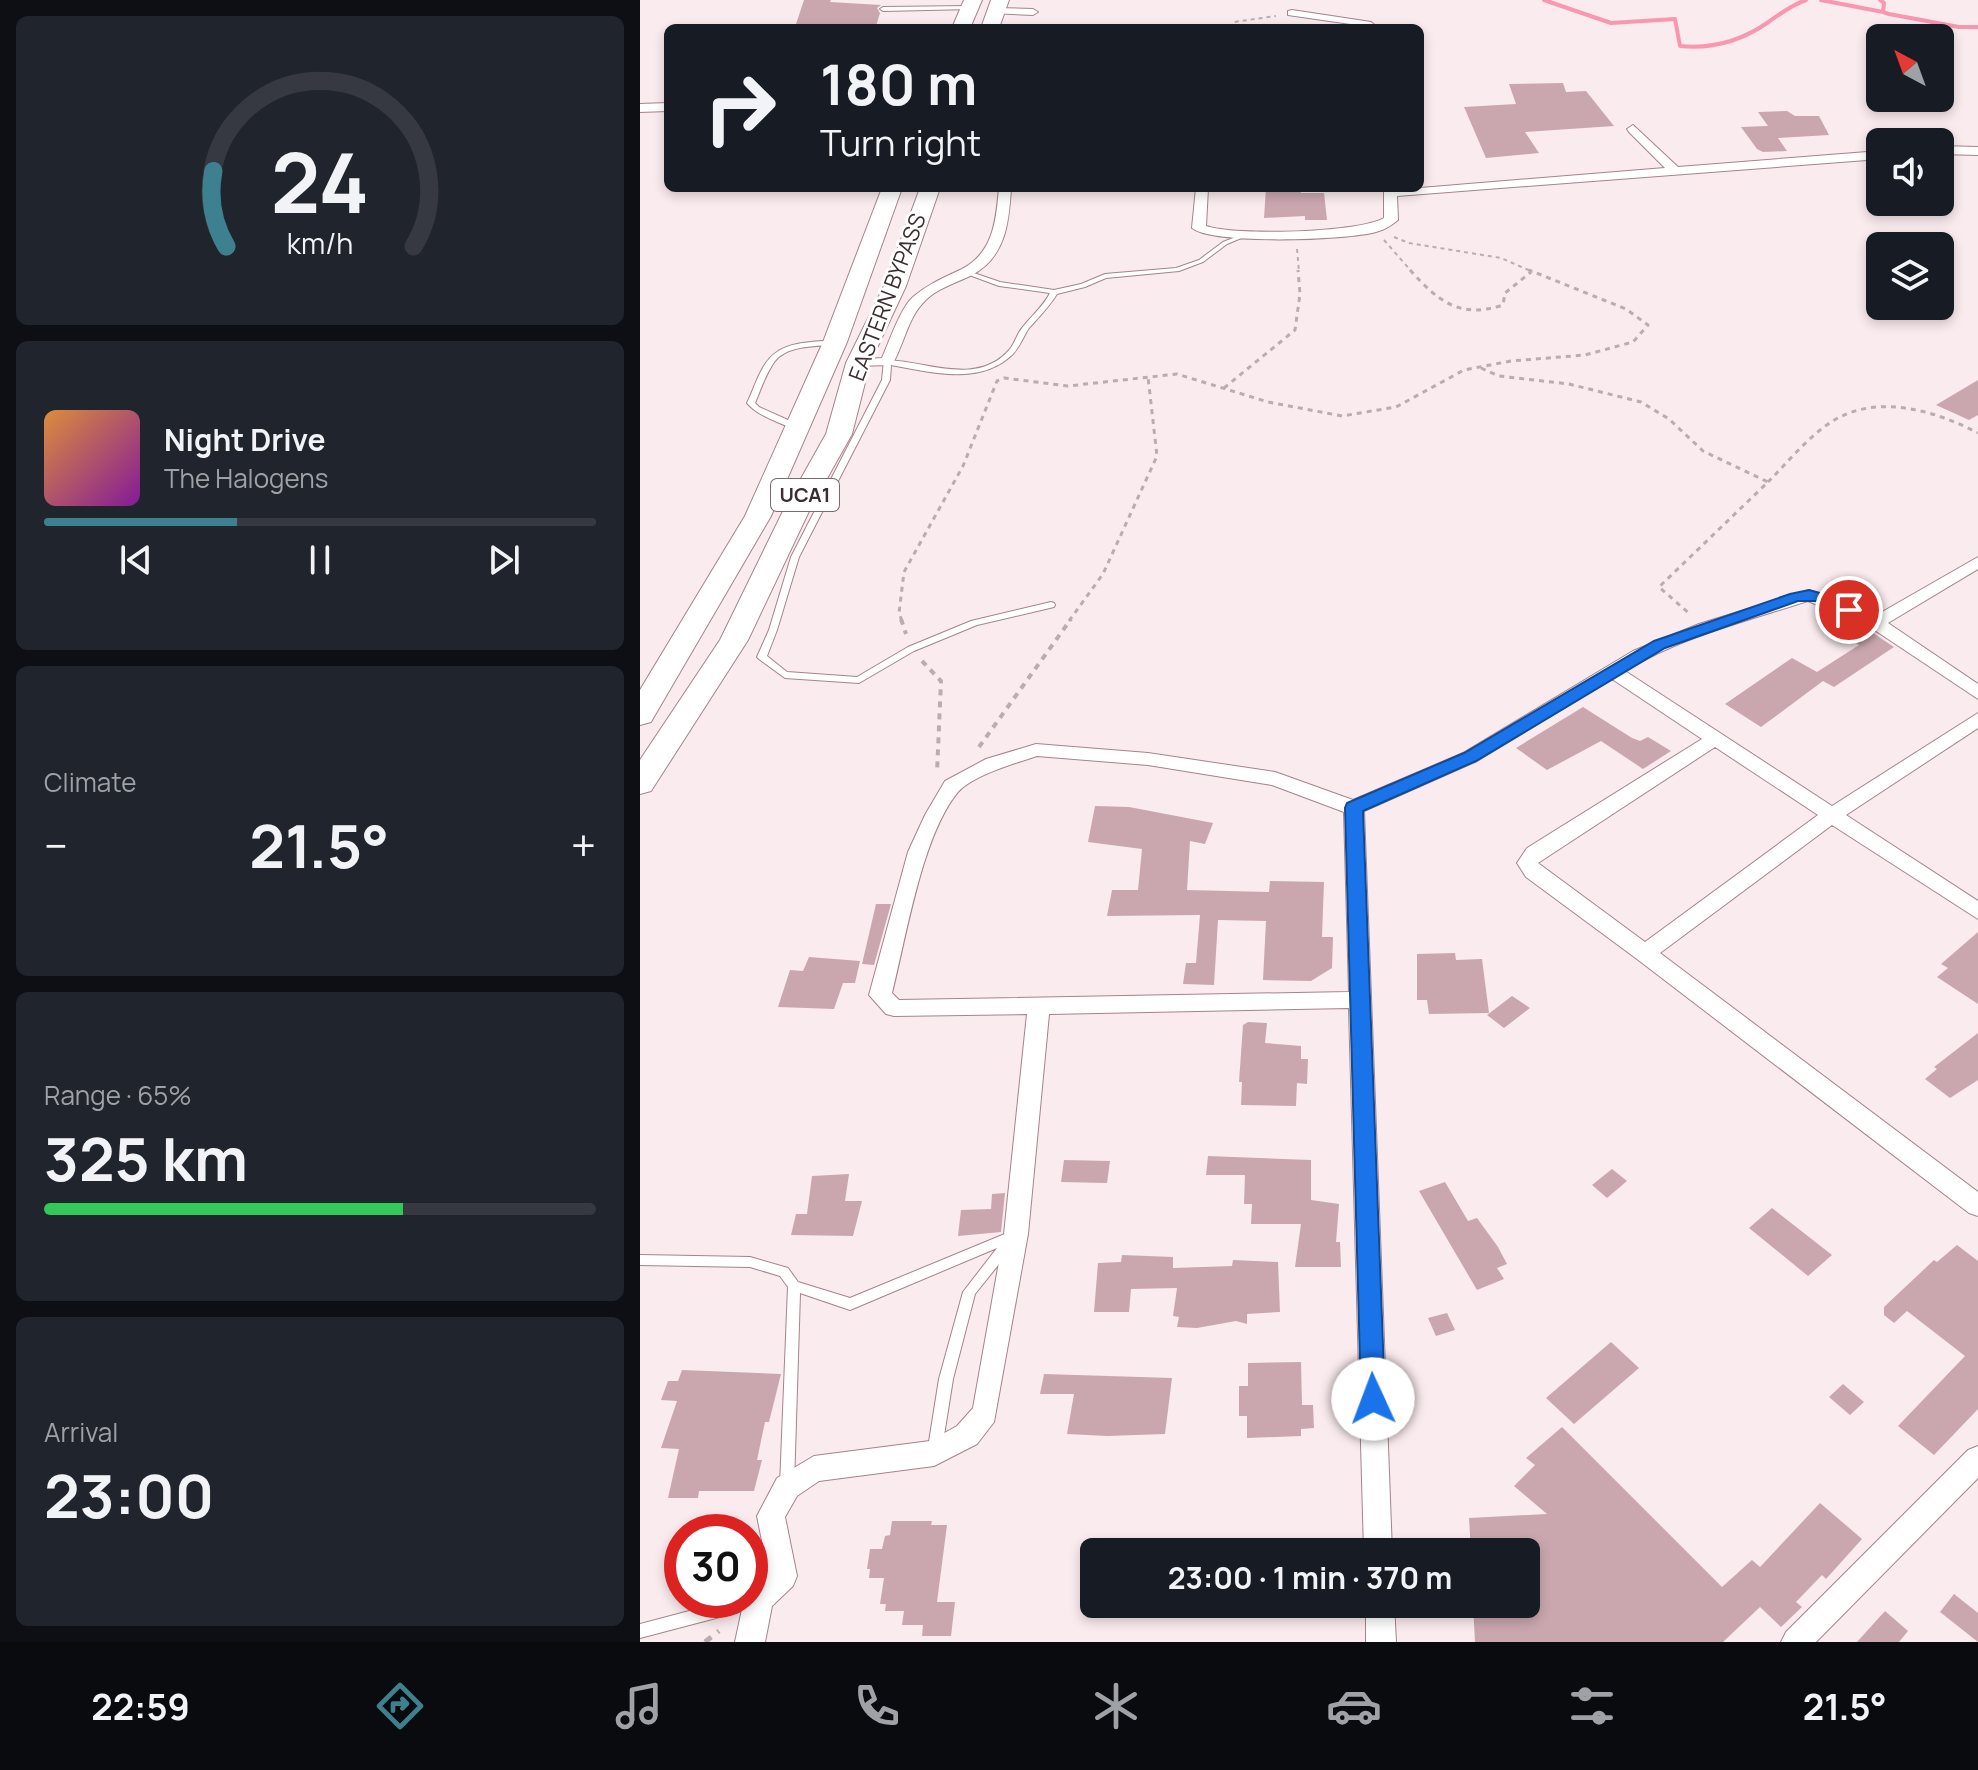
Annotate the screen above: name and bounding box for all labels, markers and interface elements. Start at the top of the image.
north arrow [1866,24,1954,112]
map controls [1866,24,1954,320]
text: 180 m [820,45,977,122]
icon: right [688,56,792,160]
text: Turn right [820,118,981,167]
text: 24 [271,123,369,237]
button: sound [1866,128,1954,216]
street label: EASTERN BYPASS [841,209,933,385]
text: km/h [287,224,353,263]
button: layers [1866,232,1954,320]
text: Night Drive [164,419,326,460]
text: The Halogens [164,460,328,496]
road number: UCA1 [771,479,839,511]
icon: previous [114,538,158,582]
icon: pause [298,538,342,582]
icon: next [482,538,526,582]
pin [1815,576,1883,644]
icon: arrive [1827,588,1871,632]
text: Climate [44,764,136,800]
text: 21.5° [249,804,389,886]
text: − [44,815,68,875]
text: + [571,815,596,875]
text: Range · 65% [44,1077,192,1113]
text: 325 km [44,1117,248,1199]
position arrow [1331,1357,1415,1441]
text: Arrival [44,1414,118,1450]
text: 23:00 [44,1454,214,1536]
speed limit sign: 30 [664,1514,768,1618]
text: 23:00 · 1 min · 370 m [1168,1557,1452,1598]
icon: directions [372,1678,428,1734]
icon: music [611,1678,667,1734]
icon: phone [849,1678,905,1734]
icon: climate [1088,1678,1144,1734]
icon: car [1326,1678,1382,1734]
icon: filters [1564,1678,1620,1734]
text: 22:59 [91,1682,190,1731]
text: 21.5° [1803,1682,1887,1731]

